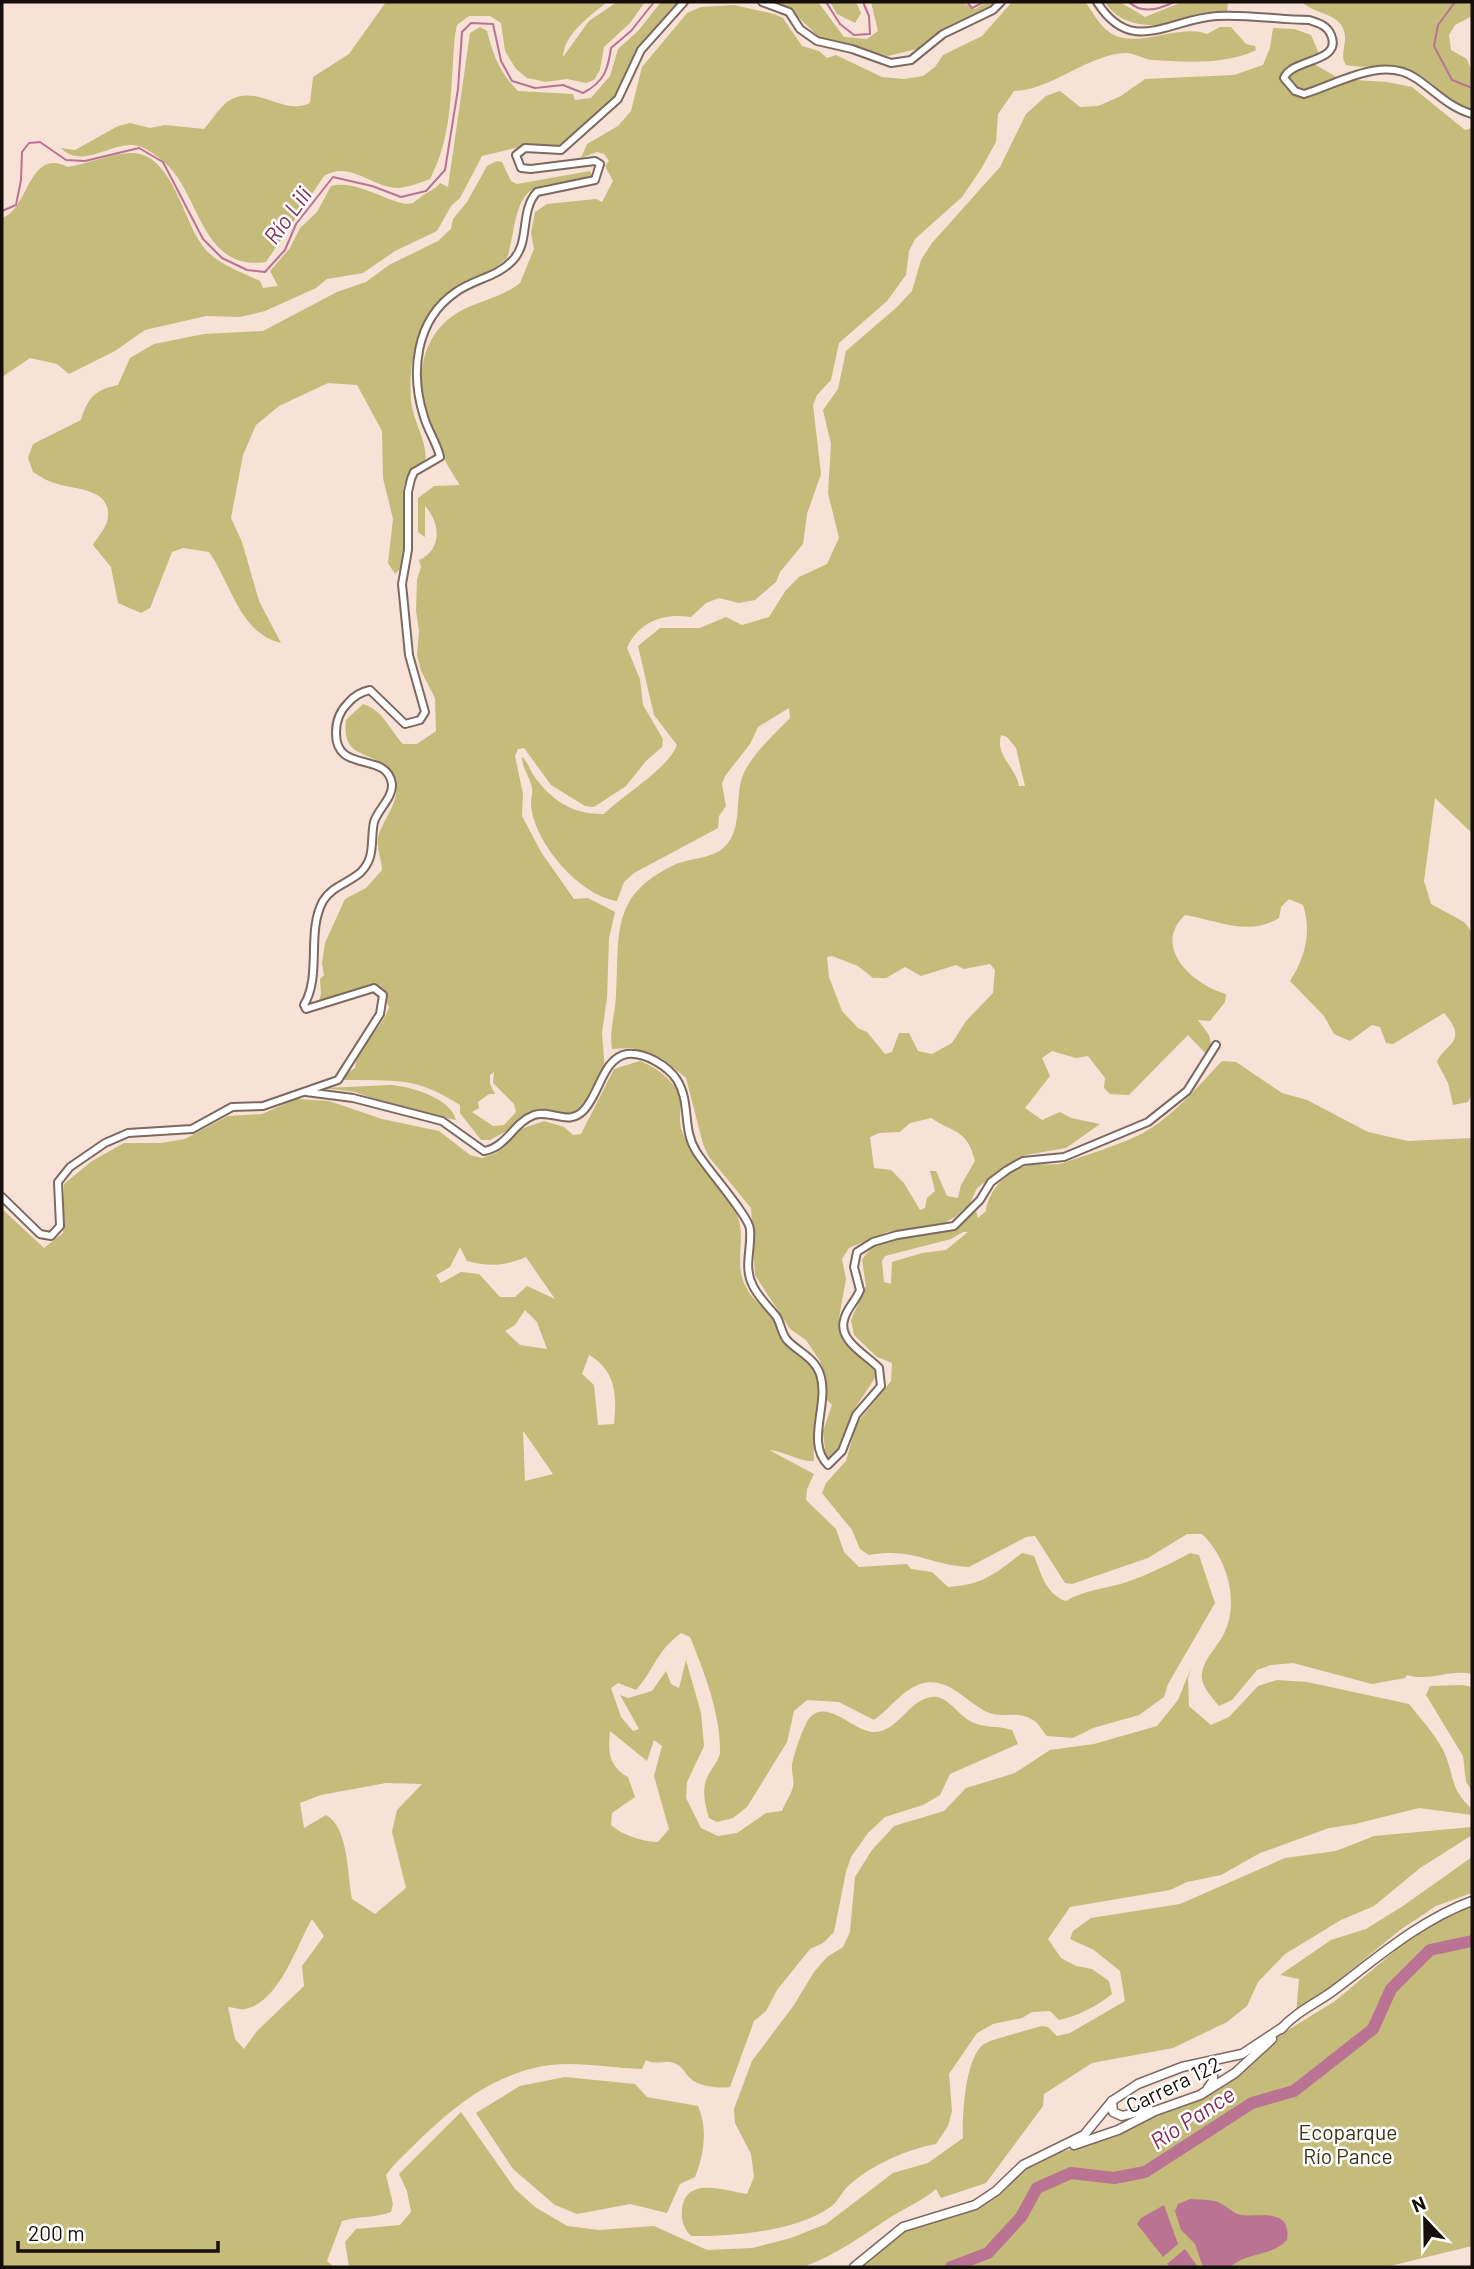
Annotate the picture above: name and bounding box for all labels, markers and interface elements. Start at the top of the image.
water label: Río Lili [257,181,317,249]
street label: Carrera 122 [1122,2050,1224,2118]
water label: Río Pance [1144,2079,1240,2155]
park label: Ecoparque Río Pance [1299,2119,1397,2168]
north arrow [1390,2185,1460,2255]
text: N [1408,2191,1429,2217]
scale bar [18,2210,217,2254]
text: 200 m [28,2220,85,2245]

